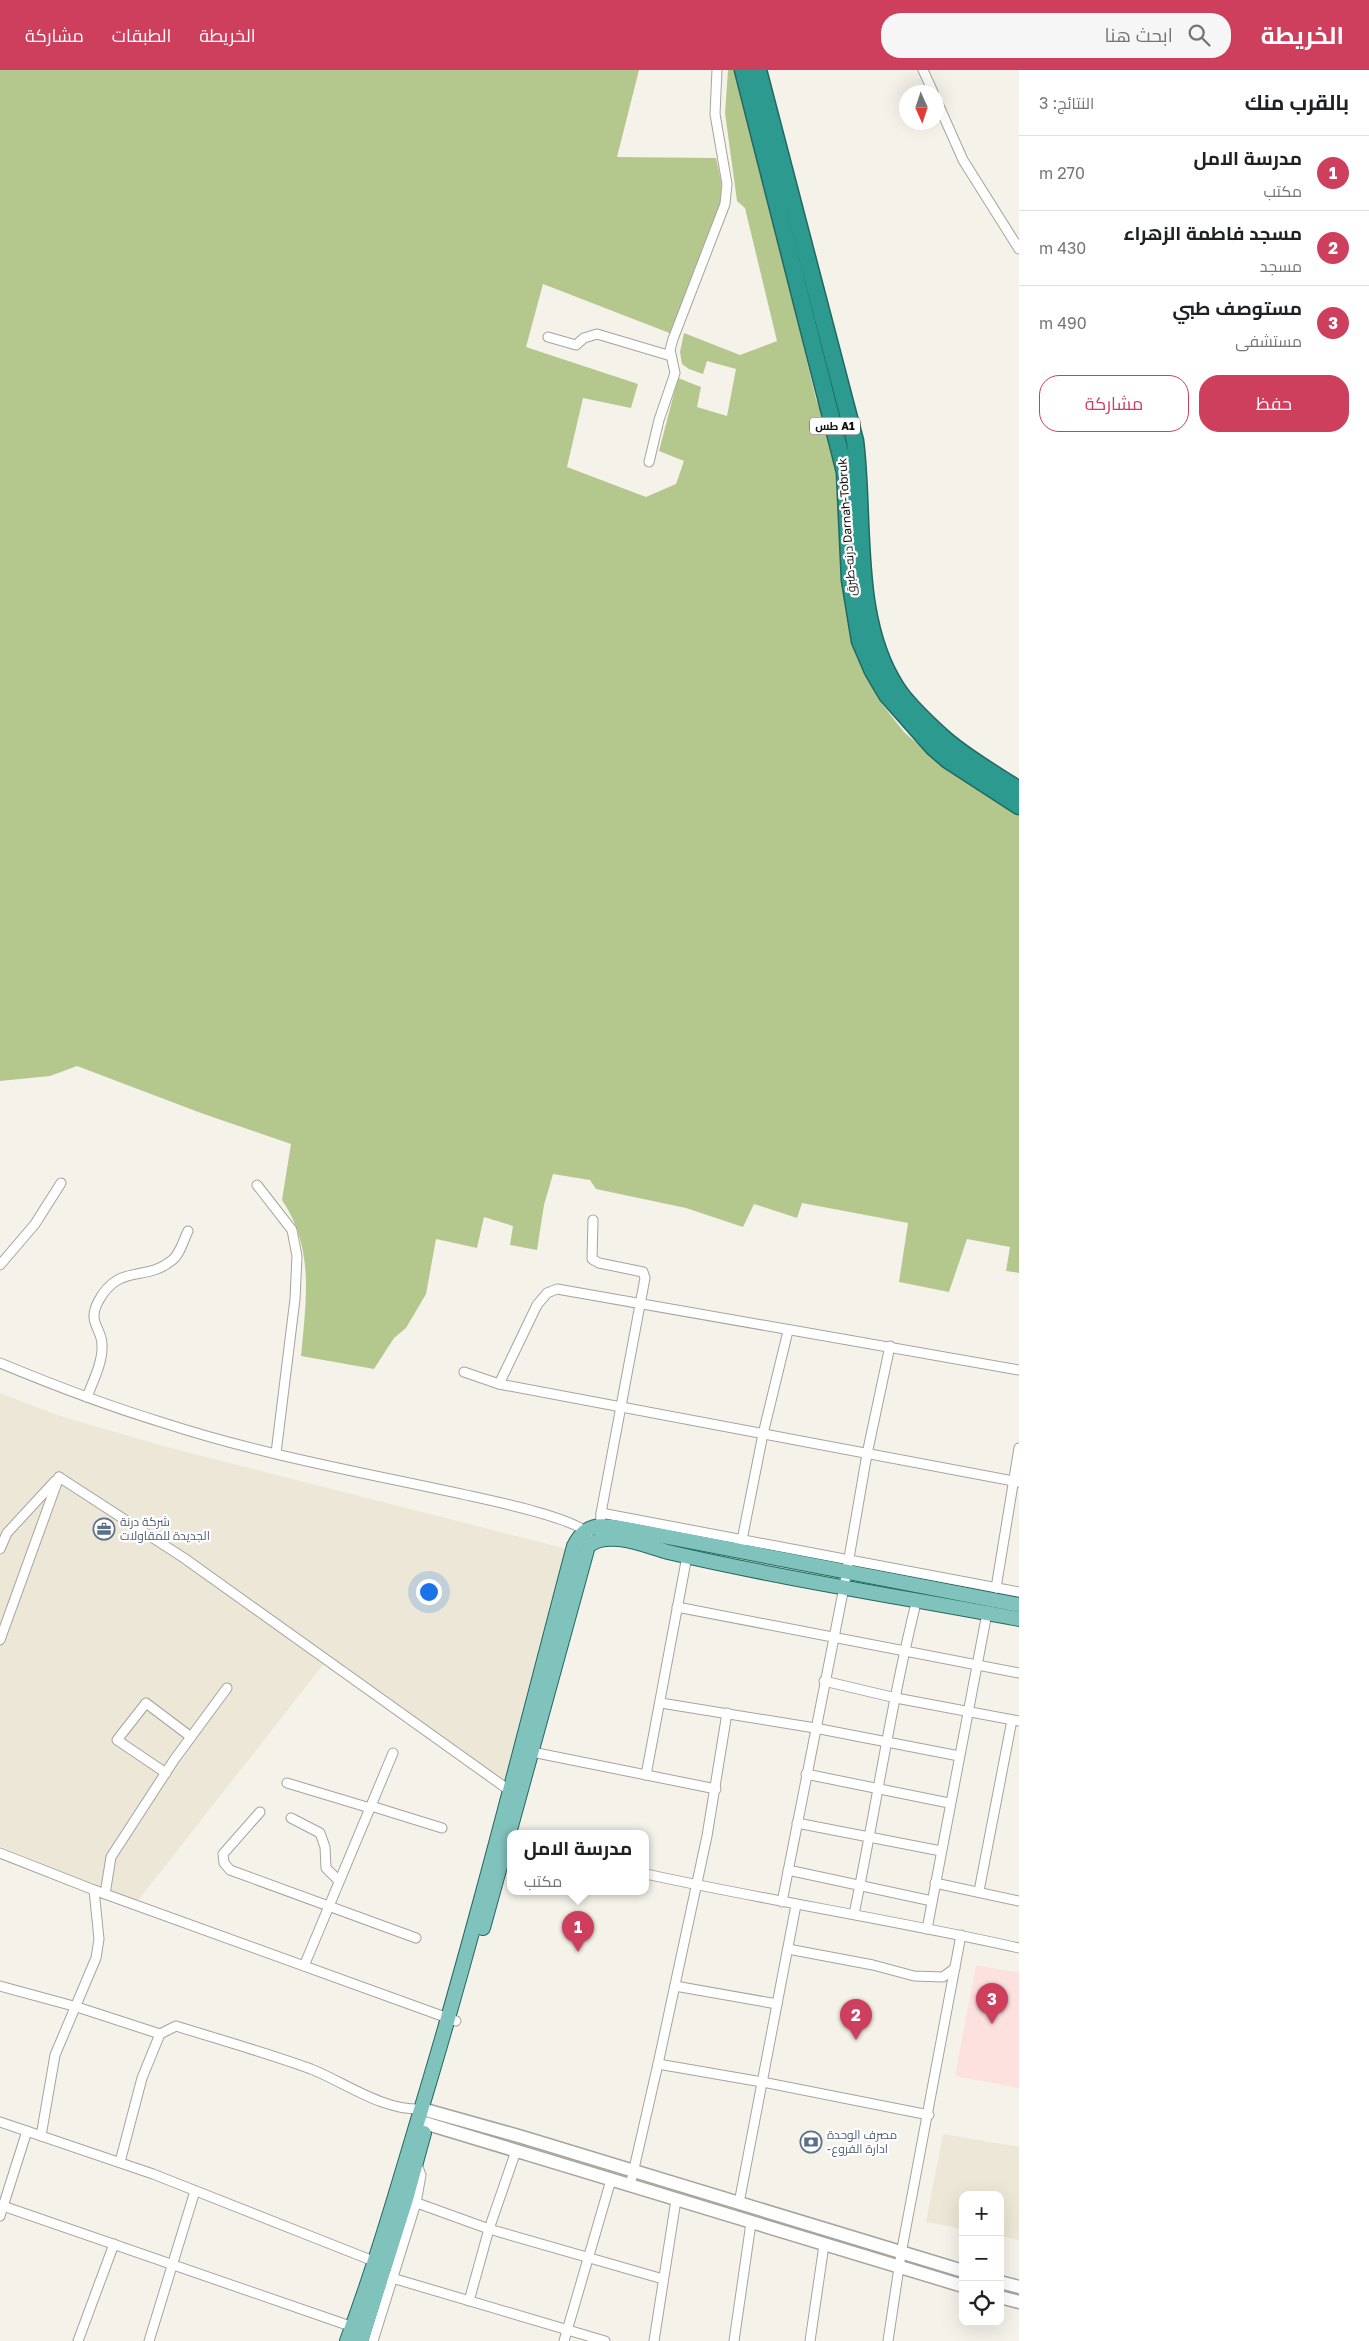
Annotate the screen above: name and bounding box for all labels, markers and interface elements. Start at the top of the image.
search box [881,13,1231,58]
text: الخريطة [1261,20,1344,49]
icon: search [1185,21,1213,49]
text: ابحث هنا [1105,23,1173,46]
text: مشاركة [25,24,84,46]
text: الطبقات [112,24,171,46]
text: الخريطة [199,24,256,46]
north arrow [899,85,944,130]
text: بالقرب منك [1245,89,1349,115]
text: النتائج: 3 [1039,93,1094,113]
text: مدرسة الامل [1193,146,1302,169]
text: 270 m [1039,163,1085,183]
text: 1 [1329,163,1337,183]
text: مكتب [1263,181,1302,201]
text: مسجد فاطمة الزهراء [1123,221,1302,244]
text: 430 m [1039,238,1086,258]
text: 2 [1328,238,1338,258]
text: مسجد [1260,256,1302,276]
text: مستوصف طبي [1172,296,1302,319]
text: 490 m [1039,313,1087,333]
text: 3 [1328,313,1338,333]
text: مستشفى [1235,331,1302,351]
button: مشاركة [1039,375,1189,432]
button: حفظ [1199,375,1349,432]
road number: طس A1 [810,418,860,434]
street label: درنه-طبرق Darnah-Tobruk [834,457,859,597]
place label: شركة درنة الجديدة للمقاولات [120,1514,210,1543]
office icon: شركة درنة الجديدة للمقاولات [92,1517,116,1541]
your location [416,1579,442,1605]
popup [507,1830,649,1895]
text: مدرسة الامل [524,1836,632,1859]
text: مكتب [524,1871,562,1891]
pin: 1 [562,1911,594,1952]
pin: 3 [976,1983,1008,2024]
pin: 2 [840,1999,872,2040]
place label: مصرف الوحدة -ادارة الفروع [827,2127,897,2157]
bank icon: مصرف الوحدة -ادارة الفروع [799,2130,823,2154]
map controls [959,2191,1004,2326]
button: + [959,2191,1004,2236]
button: − [959,2236,1004,2281]
button: locate [959,2281,1004,2326]

